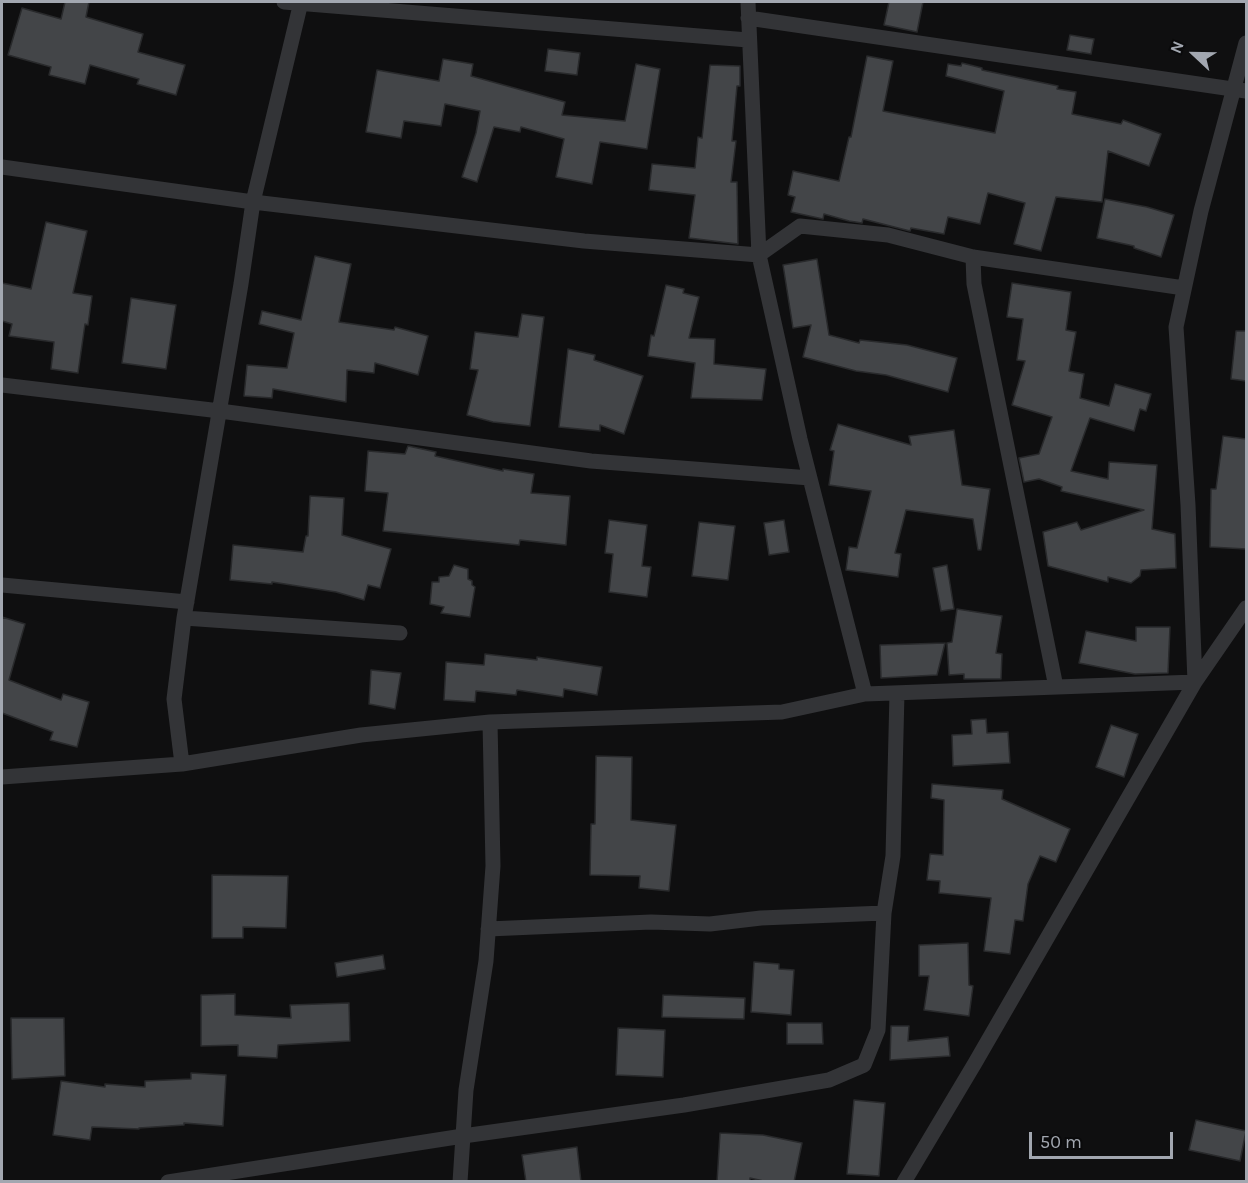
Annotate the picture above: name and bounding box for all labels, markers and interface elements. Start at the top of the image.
north arrow [1164,24,1224,84]
text: N [1166,38,1188,56]
scale bar [1032,1120,1176,1158]
text: 50 m [1040,1131,1082,1153]

